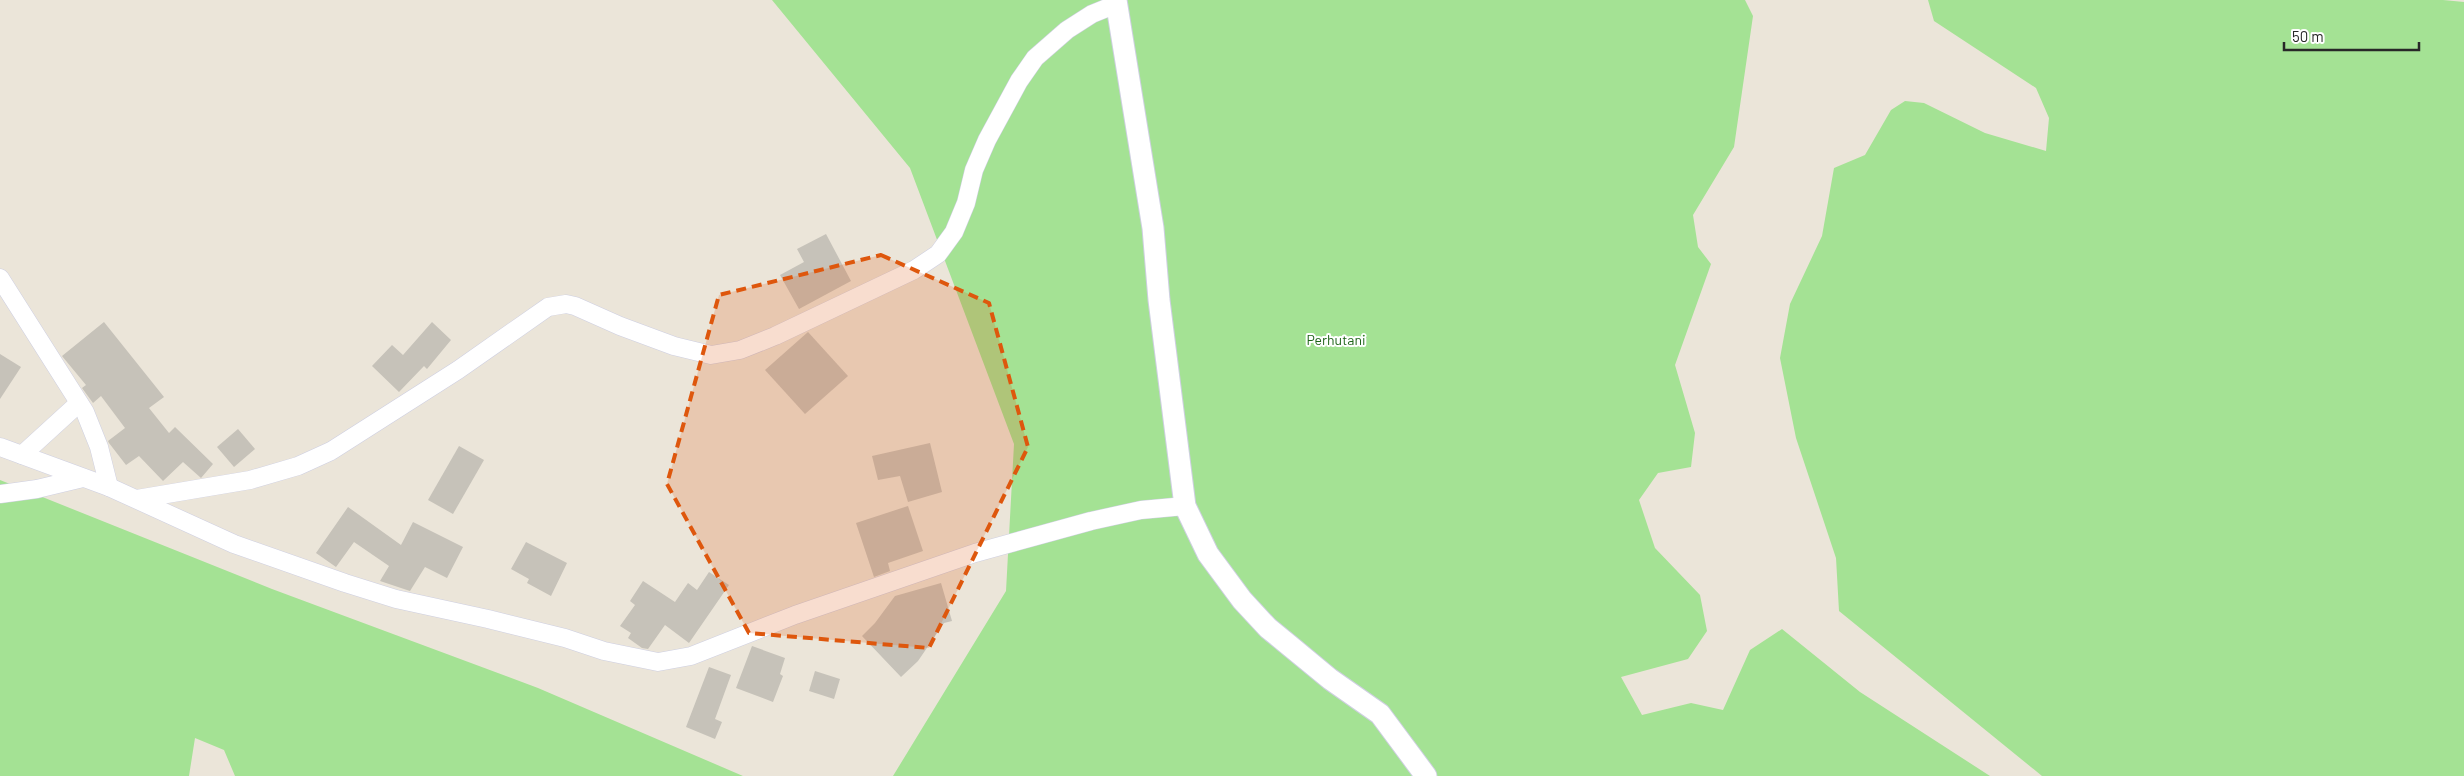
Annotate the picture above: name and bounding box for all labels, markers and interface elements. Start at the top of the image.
scale bar [2284,20,2419,52]
text: 50 m [2292,27,2324,45]
park label: Perhutani [1306,331,1366,348]

